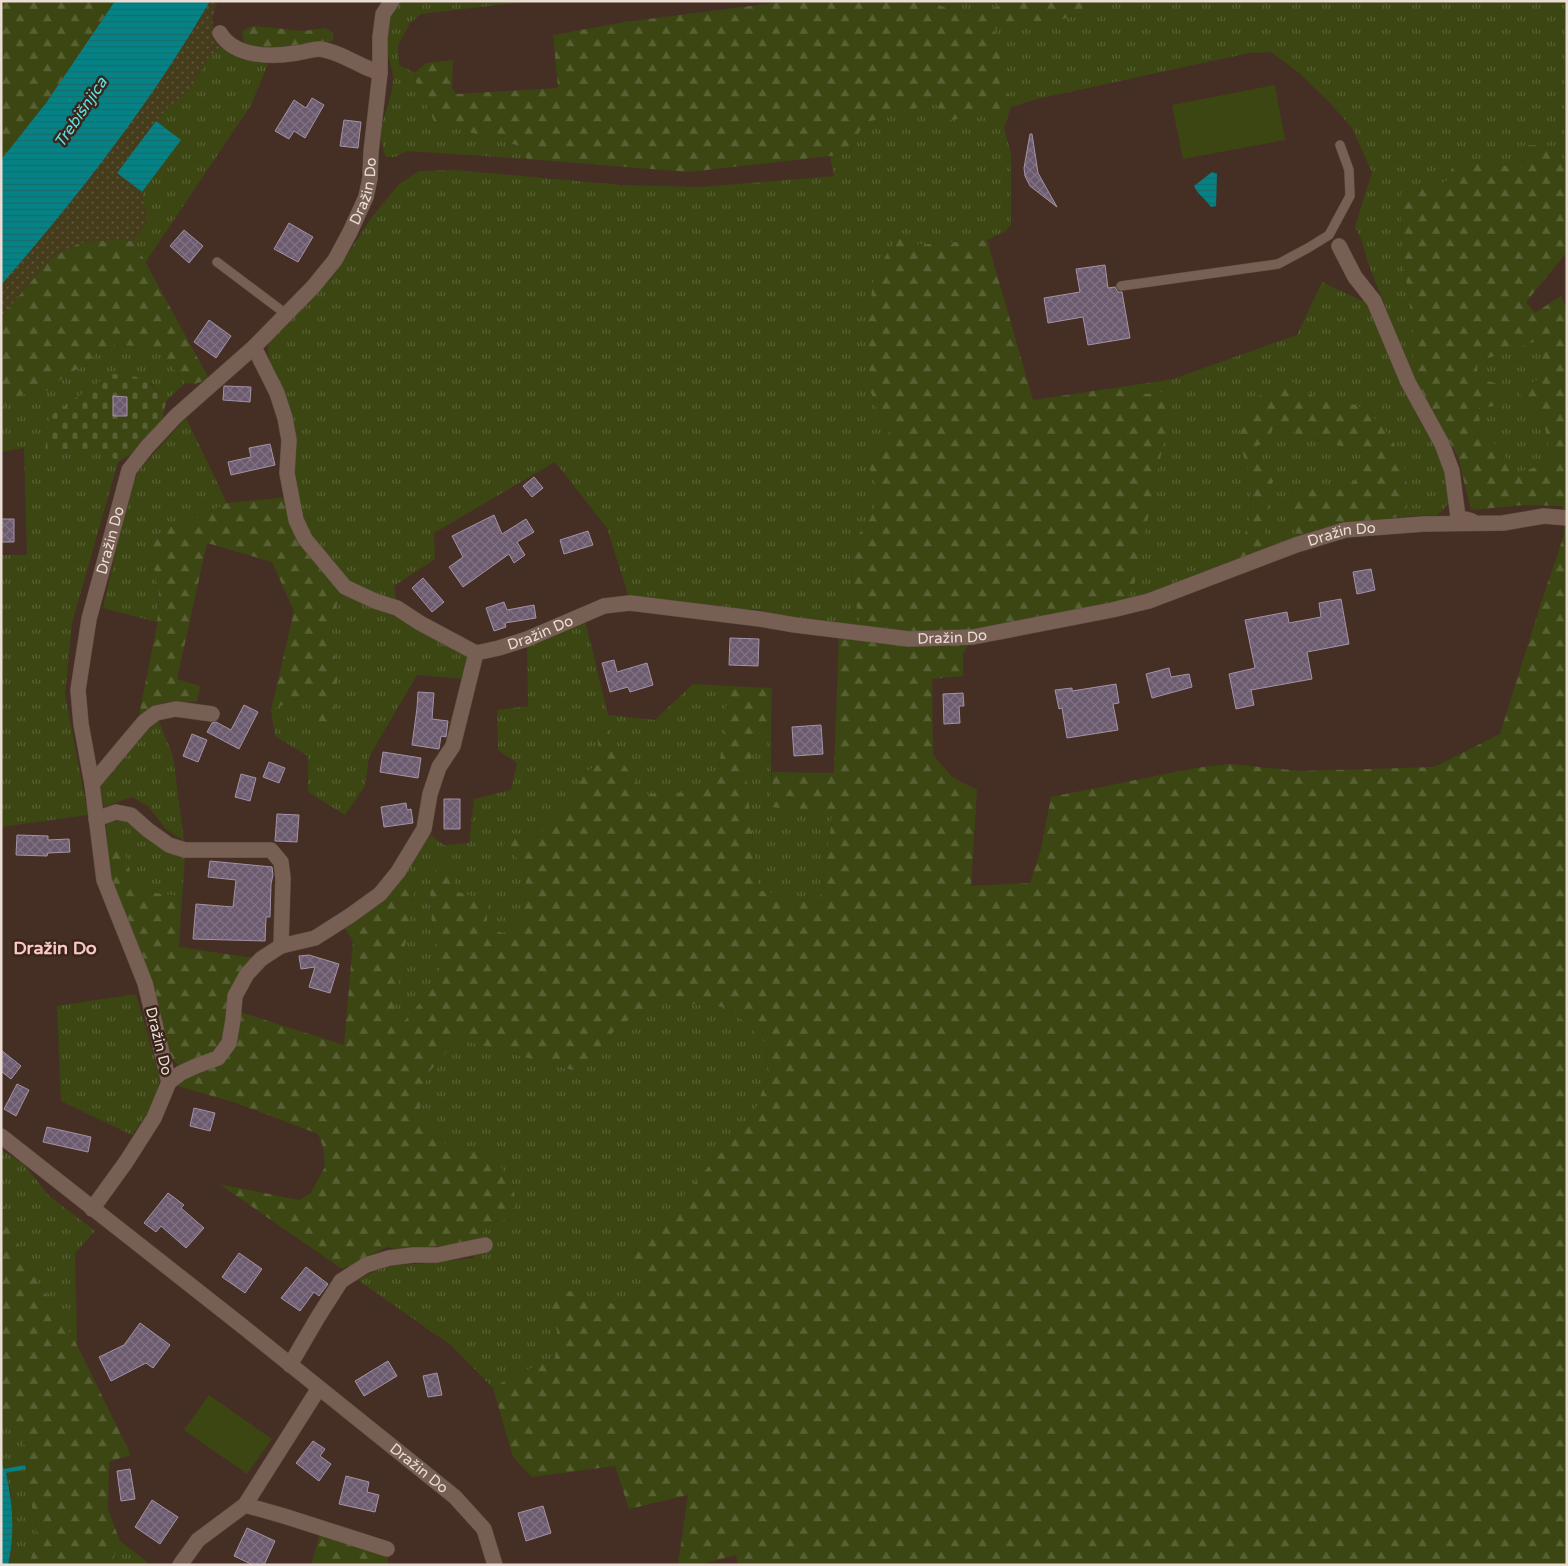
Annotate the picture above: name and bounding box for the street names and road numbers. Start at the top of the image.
street label: Dražin Do [346,157,380,228]
street label: Dražin Do [92,504,128,576]
street label: Dražin Do [1305,519,1376,550]
street label: Dražin Do [505,611,576,654]
street label: Dražin Do [917,625,988,648]
street label: Dražin Do [142,1005,176,1077]
street label: Dražin Do [386,1439,452,1497]

